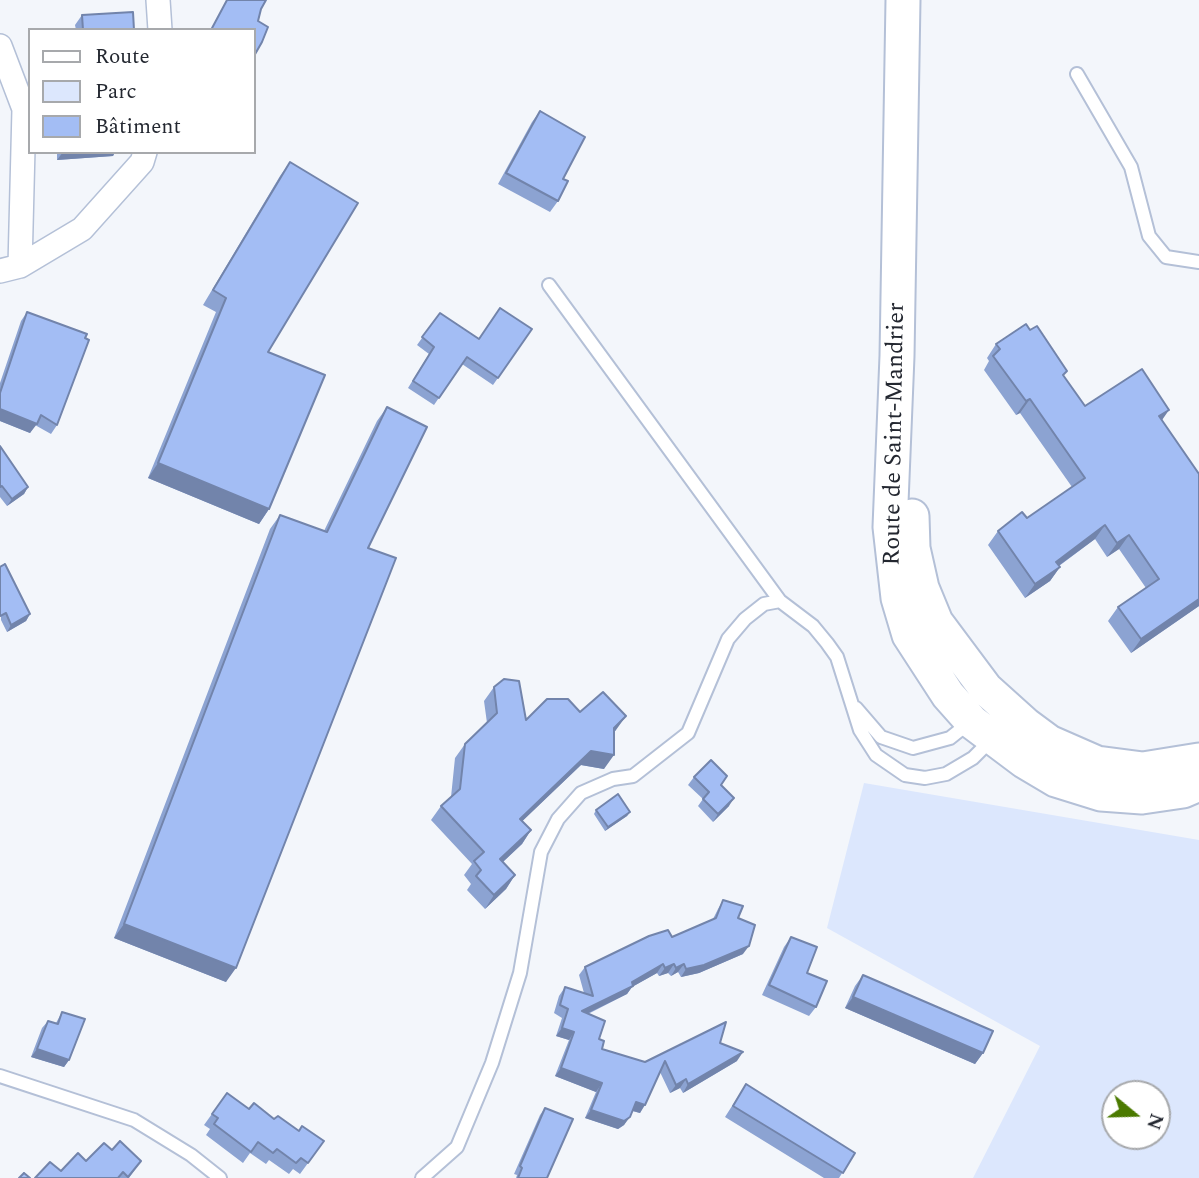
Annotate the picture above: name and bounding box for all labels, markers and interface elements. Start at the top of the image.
legend [28,28,256,154]
text: Route [95,41,150,73]
text: Parc [95,76,137,108]
text: Bâtiment [95,111,181,143]
street label: Route de Saint-Mandrier [879,302,913,566]
north arrow [1101,1080,1171,1150]
text: N [1138,1109,1171,1133]

